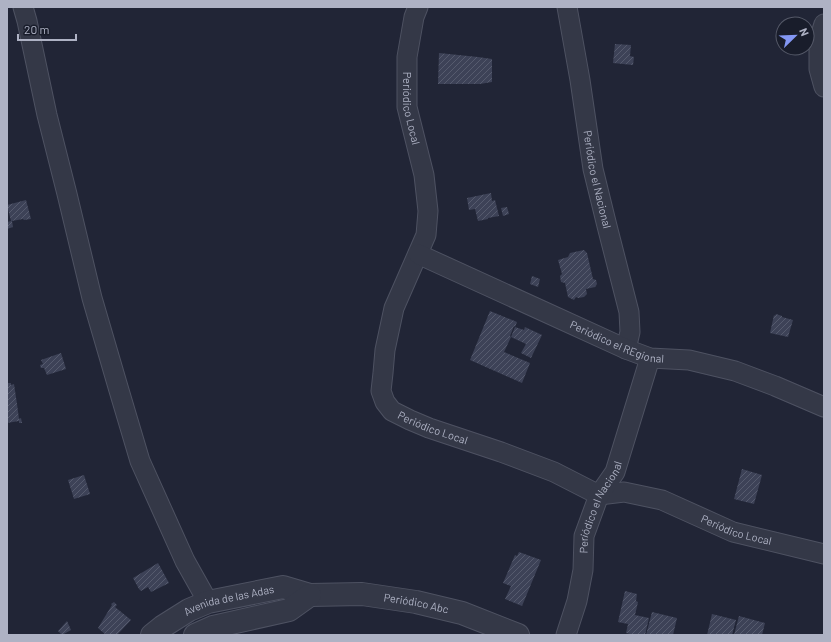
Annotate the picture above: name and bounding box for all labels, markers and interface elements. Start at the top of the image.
scale bar [18,16,76,42]
north arrow [775,16,815,56]
text: 20 m [24,22,50,36]
text: N [797,26,812,38]
street label: Periódico Local [401,72,423,146]
street label: Periódico el Nacional [581,129,614,230]
street label: Periódico el REgional [568,317,664,365]
street label: Periódico Local [396,408,470,446]
street label: Periódico el Nacional [576,459,624,553]
street label: Periódico Local [699,512,773,547]
street label: Avenida de las Adas [181,582,275,618]
street label: Periódico Abc [383,590,450,616]

